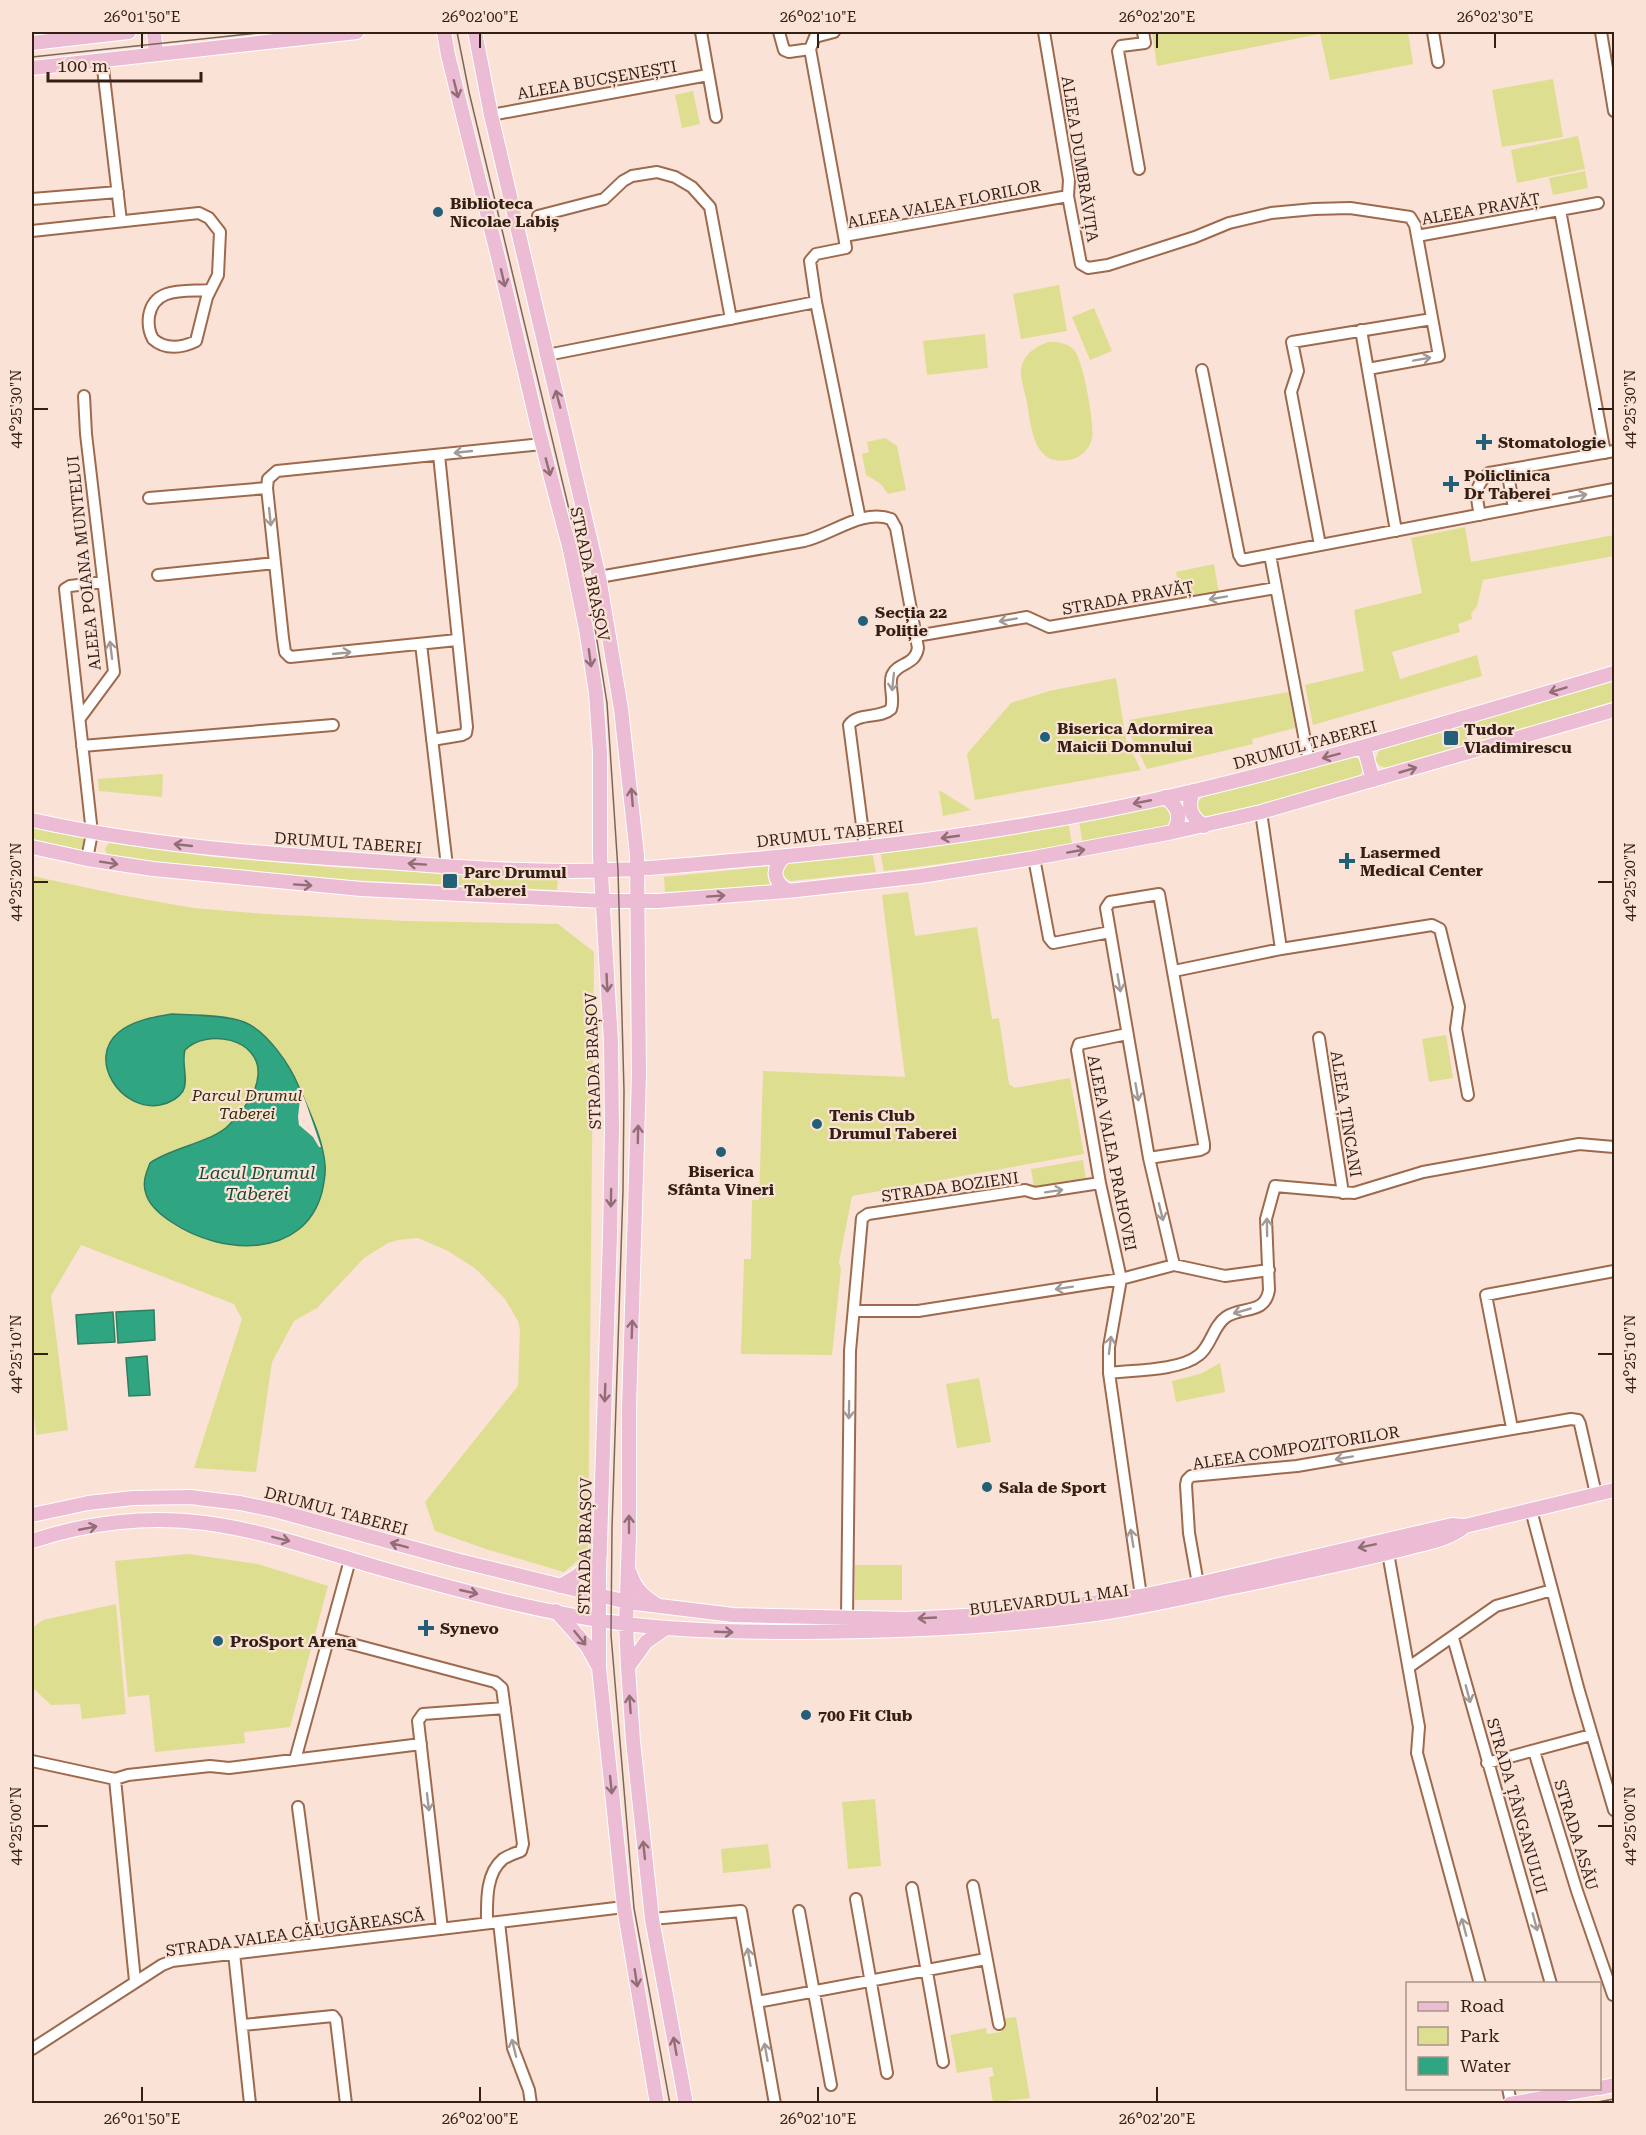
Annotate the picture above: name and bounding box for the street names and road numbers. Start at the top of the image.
street label: ALEEA BUCȘENEȘTI [516,57,678,104]
street label: ALEEA DUMBRĂVIȚA [1056,75,1103,244]
street label: ALEEA VALEA FLORILOR [846,176,1042,232]
street label: ALEEA PRAVĂȚ [1420,189,1542,230]
street label: ALEEA POIANA MUNTELUI [63,455,105,671]
street label: STRADA BRAȘOV [565,505,614,644]
street label: STRADA PRAVĂȚ [1061,577,1196,620]
street label: DRUMUL TABEREI [1231,717,1379,773]
street label: DRUMUL TABEREI [755,817,905,851]
street label: DRUMUL TABEREI [274,828,422,858]
street label: STRADA BRAȘOV [581,991,606,1130]
street label: ALEEA ȚINCANI [1326,1049,1365,1179]
street label: ALEEA VALEA PRAHOVEI [1084,1053,1140,1253]
street label: STRADA BOZIENI [880,1168,1020,1206]
street label: ALEEA COMPOZITORILOR [1191,1422,1401,1474]
street label: STRADA BRAȘOV [574,1477,597,1615]
street label: DRUMUL TABEREI [262,1483,410,1539]
street label: BULEVARDUL 1 MAI [968,1581,1130,1619]
street label: STRADA ȚÂNGANULUI [1482,1716,1551,1897]
street label: STRADA ASĂU [1550,1777,1602,1893]
street label: STRADA VALEA CĂLUGĂREASCĂ [164,1905,426,1961]

